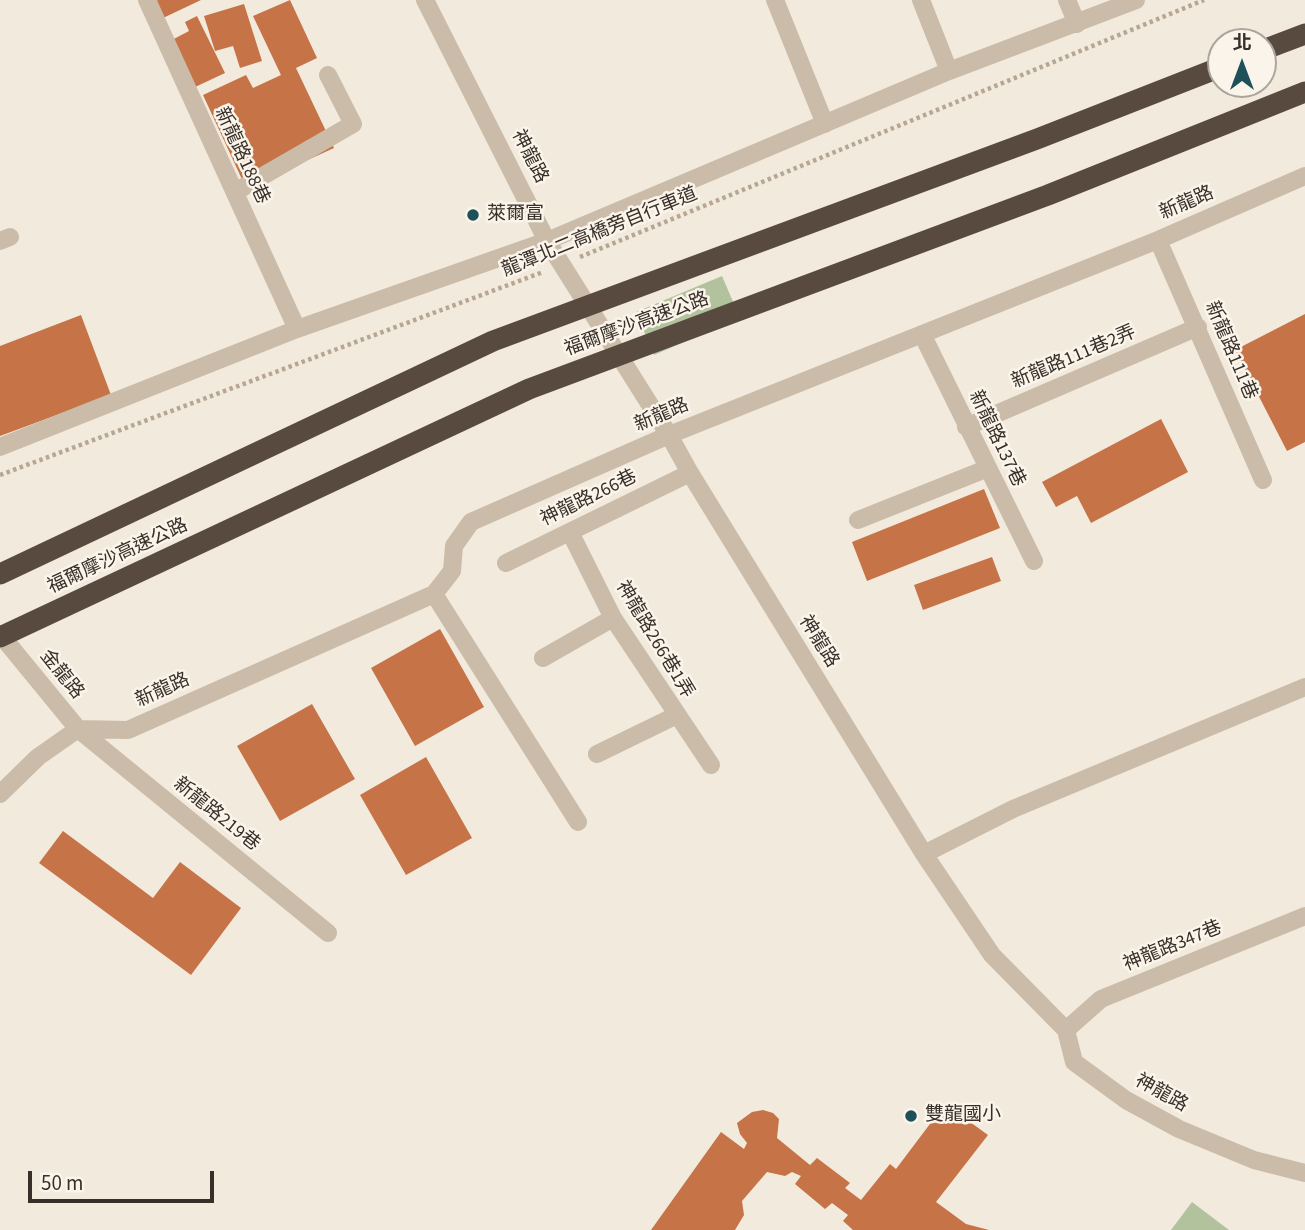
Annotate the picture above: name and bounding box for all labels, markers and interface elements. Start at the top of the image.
north arrow [1207,28,1277,98]
text: 北 [1232,30,1252,57]
street label: 新龍路188巷 [209,104,273,208]
street label: 神龍路 [506,126,552,188]
street label: 新龍路 [1156,182,1218,226]
street label: 龍潭北二高橋旁自行車道 [499,183,701,283]
place label: 萊爾富 [487,204,544,226]
marker: 萊爾富 [465,207,481,223]
street label: 福爾摩沙高速公路 [562,288,712,362]
street label: 新龍路111巷 [1199,299,1261,403]
street label: 新龍路111巷2弄 [1008,322,1140,394]
street label: 新龍路137巷 [963,387,1029,491]
street label: 新龍路 [631,394,693,438]
street label: 神龍路266巷 [537,466,641,532]
street label: 福爾摩沙高速公路 [44,515,192,599]
street label: 神龍路266巷1弄 [610,577,698,703]
street label: 神龍路 [793,612,843,672]
street label: 金龍路 [34,646,88,704]
street label: 新龍路 [132,669,194,713]
street label: 新龍路219巷 [168,773,264,857]
street label: 神龍路347巷 [1120,917,1226,977]
street label: 神龍路 [1131,1070,1191,1118]
place label: 雙龍國小 [925,1105,1001,1127]
marker: 雙龍國小 [903,1108,919,1124]
scale bar [32,1156,217,1200]
text: 50 m [41,1168,83,1198]

